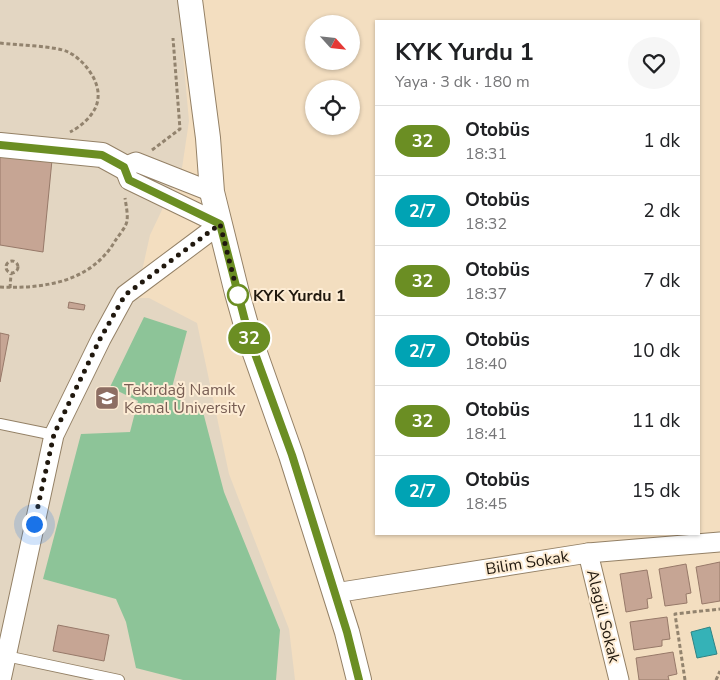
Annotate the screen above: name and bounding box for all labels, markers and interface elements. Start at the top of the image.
north arrow [305,15,360,70]
map controls [305,15,360,135]
text: KYK Yurdu 1 [395,36,534,68]
button: heart [628,37,680,89]
text: Yaya · 3 dk · 180 m [395,71,530,93]
button: locate [305,80,360,135]
text: Otobüs [465,117,530,143]
text: 1 dk [643,128,680,154]
text: 32 [412,129,433,153]
text: 18:31 [465,143,507,165]
text: Otobüs [465,187,530,213]
text: 2 dk [643,198,680,224]
text: 2/7 [409,199,436,223]
text: 18:32 [465,213,507,235]
text: Otobüs [465,257,530,283]
text: 7 dk [643,268,680,294]
text: 32 [412,269,433,293]
text: 18:37 [465,283,507,305]
marker: KYK Yurdu 1 [227,284,249,306]
place label: KYK Yurdu 1 [253,285,346,307]
line badge: 32 [226,322,272,354]
text: 32 [238,326,260,350]
text: Otobüs [465,327,530,353]
text: 10 dk [632,338,680,364]
text: 2/7 [409,339,436,363]
text: 18:40 [465,353,507,375]
place label: Tekirdağ Namık Kemal University [124,379,246,419]
school or university icon: Tekirdağ Namık Kemal University [94,385,120,411]
text: Otobüs [465,397,530,423]
text: 11 dk [632,408,680,434]
text: 32 [412,409,433,433]
text: 18:41 [465,423,507,445]
text: Otobüs [465,467,530,493]
text: 15 dk [632,478,680,504]
text: 2/7 [409,479,436,503]
text: 18:45 [465,493,507,515]
your location [22,512,47,537]
street label: Bilim Sokak [484,545,571,580]
street label: Alagül Sokak [581,567,625,666]

